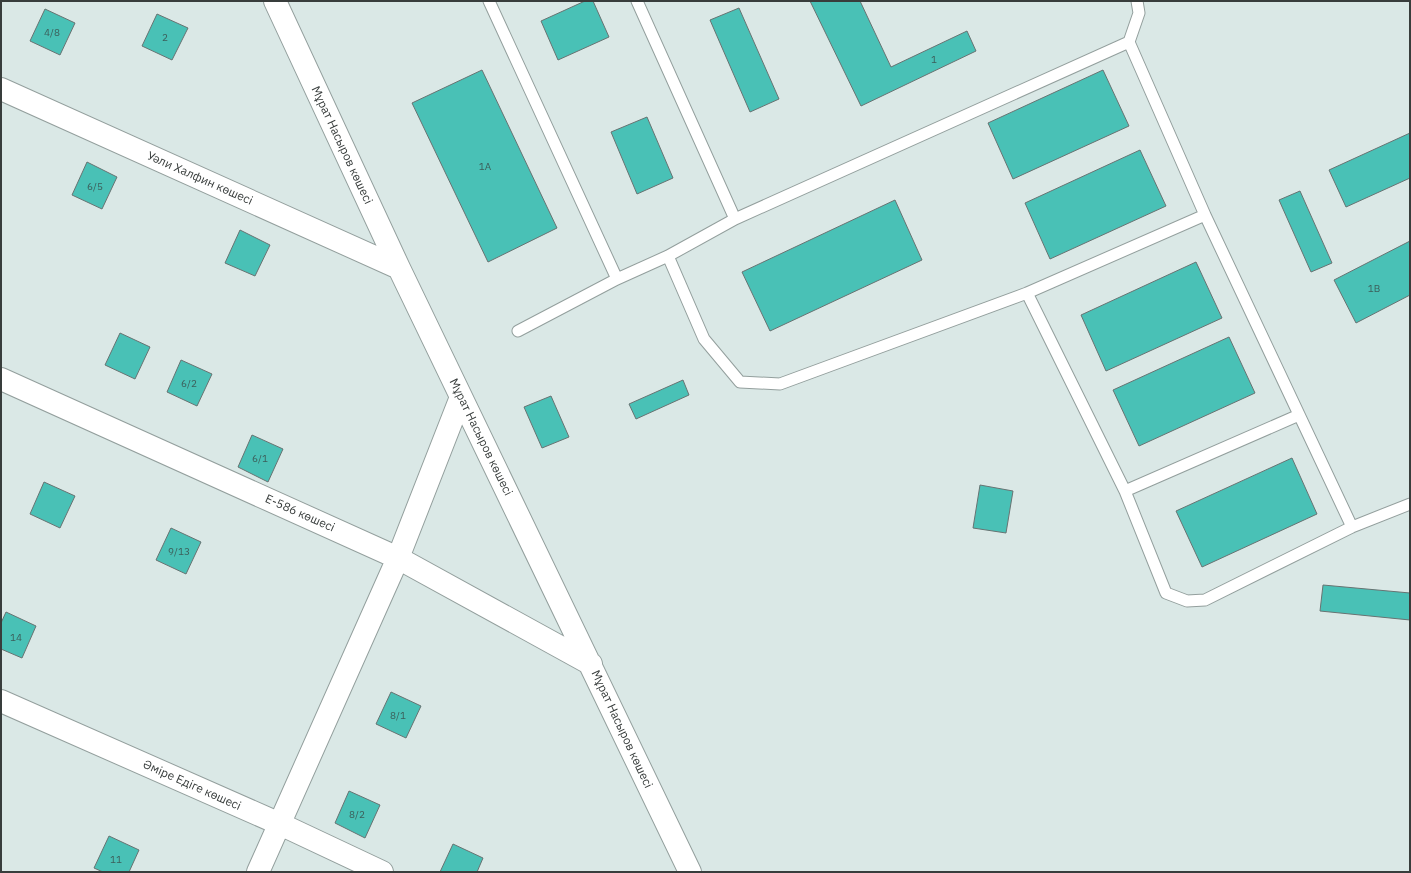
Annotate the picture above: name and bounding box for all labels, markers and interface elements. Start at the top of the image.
house number: 4/8 [44,26,60,39]
house number: 2 [162,31,168,44]
house number: 1 [931,53,937,66]
street label: Мұрат Насыров көшесі [309,83,376,206]
street label: Уәли Халфин көшесі [145,147,255,208]
house number: 1А [479,160,492,173]
house number: 6/5 [87,180,103,193]
house number: 1В [1368,282,1380,295]
street label: Мұрат Насыров көшесі [447,376,516,498]
house number: 6/2 [181,377,197,390]
house number: 6/1 [252,452,268,465]
street label: Е-586 көшесі [263,491,337,535]
house number: 9/13 [168,545,190,558]
house number: 14 [10,631,22,644]
street label: Мұрат Насыров көшесі [589,667,656,790]
house number: 8/1 [390,709,406,722]
street label: Әміре Едіге көшесі [141,756,244,813]
house number: 8/2 [349,808,365,821]
house number: 11 [110,853,122,866]

